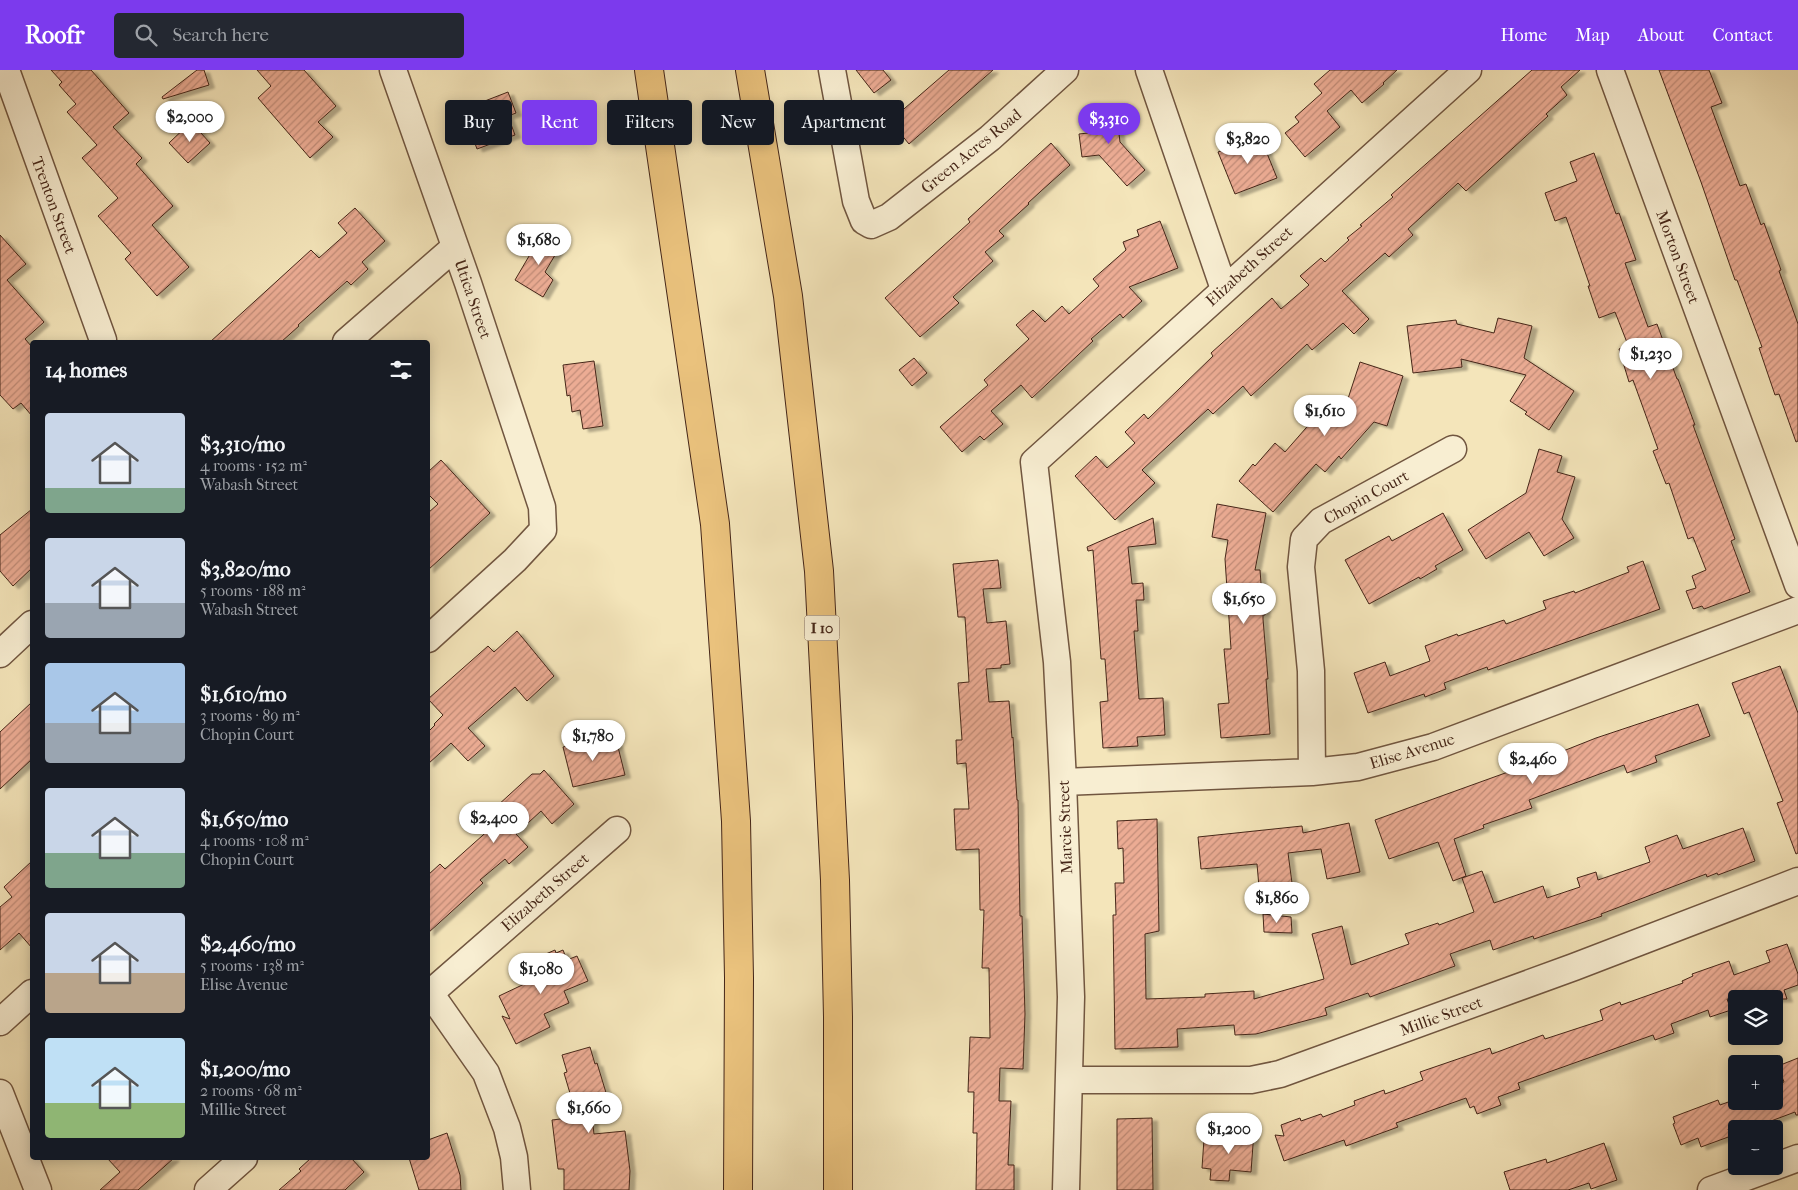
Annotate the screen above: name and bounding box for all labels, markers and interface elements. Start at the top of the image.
search box [114,13,464,58]
text: Roofr [25,21,84,49]
icon: search [132,21,160,49]
text: Search here [172,24,269,46]
text: Home [1500,25,1547,46]
text: Map [1575,25,1610,46]
text: About [1638,25,1684,46]
text: Contact [1712,25,1773,46]
pin: $2,000 [149,100,231,143]
chip: Buy [445,100,512,145]
chip: Rent [522,100,597,145]
chip: Filters [607,100,692,145]
chip: New [702,100,774,145]
chip: Apartment [784,100,904,145]
pin: $3,310 [1068,102,1150,145]
street label: Green Acres Road [917,105,1025,197]
text: $2,000 [167,107,213,126]
text: $3,310 [1089,109,1129,128]
pin: $3,820 [1207,122,1289,165]
text: $3,820 [1226,129,1270,148]
street label: Trenton Street [28,154,80,257]
street label: Morton Street [1652,208,1704,307]
street label: Elizabeth Street [1202,222,1296,310]
pin: $1,680 [498,224,580,266]
text: $1,680 [517,230,561,249]
street label: Utica Street [451,257,496,342]
pin: $1,230 [1610,338,1692,380]
text: $1,230 [1630,344,1672,363]
icon: filters [387,356,415,384]
text: 14 homes [45,358,127,382]
pin: $1,610 [1284,394,1366,437]
text: $1,610 [1305,401,1345,420]
text: $3,310/mo [200,432,285,456]
icon: home [85,433,145,493]
text: 4 rooms · 152 m² [200,456,307,475]
street label: Chopin Court [1320,466,1412,528]
text: Wabash Street [200,475,298,494]
text: $3,820/mo [200,557,291,581]
icon: home [85,558,145,618]
text: 5 rooms · 188 m² [200,581,306,600]
pin: $1,650 [1203,582,1285,625]
text: $1,650 [1223,589,1265,608]
text: Wabash Street [200,600,298,619]
road number: I 10 [804,616,840,640]
text: $1,610/mo [200,682,287,706]
icon: home [85,683,145,743]
text: 3 rooms · 89 m² [200,706,300,725]
pin: $1,780 [552,720,634,762]
text: Chopin Court [200,725,294,744]
text: $1,780 [572,726,614,745]
street label: Elise Avenue [1367,729,1457,773]
pin: $2,460 [1492,742,1574,785]
text: $2,460 [1509,749,1557,768]
street label: Marcie Street [1054,779,1076,874]
pin: $2,400 [453,802,535,844]
text: $1,650/mo [200,807,288,831]
icon: home [85,808,145,868]
text: $2,400 [470,808,518,827]
text: 4 rooms · 108 m² [200,831,309,850]
street label: Elizabeth Street [497,849,593,935]
text: Chopin Court [200,850,294,869]
pin: $1,860 [1236,882,1318,924]
text: $1,860 [1255,888,1299,907]
text: $2,460/mo [200,932,296,956]
icon: home [85,933,145,993]
pin: $1,080 [500,952,582,995]
text: 5 rooms · 138 m² [200,956,304,975]
text: $1,080 [519,959,563,978]
text: Elise Avenue [200,975,288,994]
map controls [1728,990,1783,1175]
button: layers [1728,990,1783,1045]
street label: Millie Street [1397,992,1485,1040]
button: + [1728,1055,1783,1110]
text: $1,200/mo [200,1057,291,1081]
icon: home [85,1058,145,1118]
text: 2 rooms · 68 m² [200,1081,302,1100]
pin: $1,660 [548,1092,630,1134]
text: $1,660 [567,1098,611,1117]
text: Millie Street [200,1100,286,1119]
pin: $1,200 [1188,1112,1270,1155]
text: $1,200 [1207,1119,1251,1138]
button: − [1728,1120,1783,1175]

